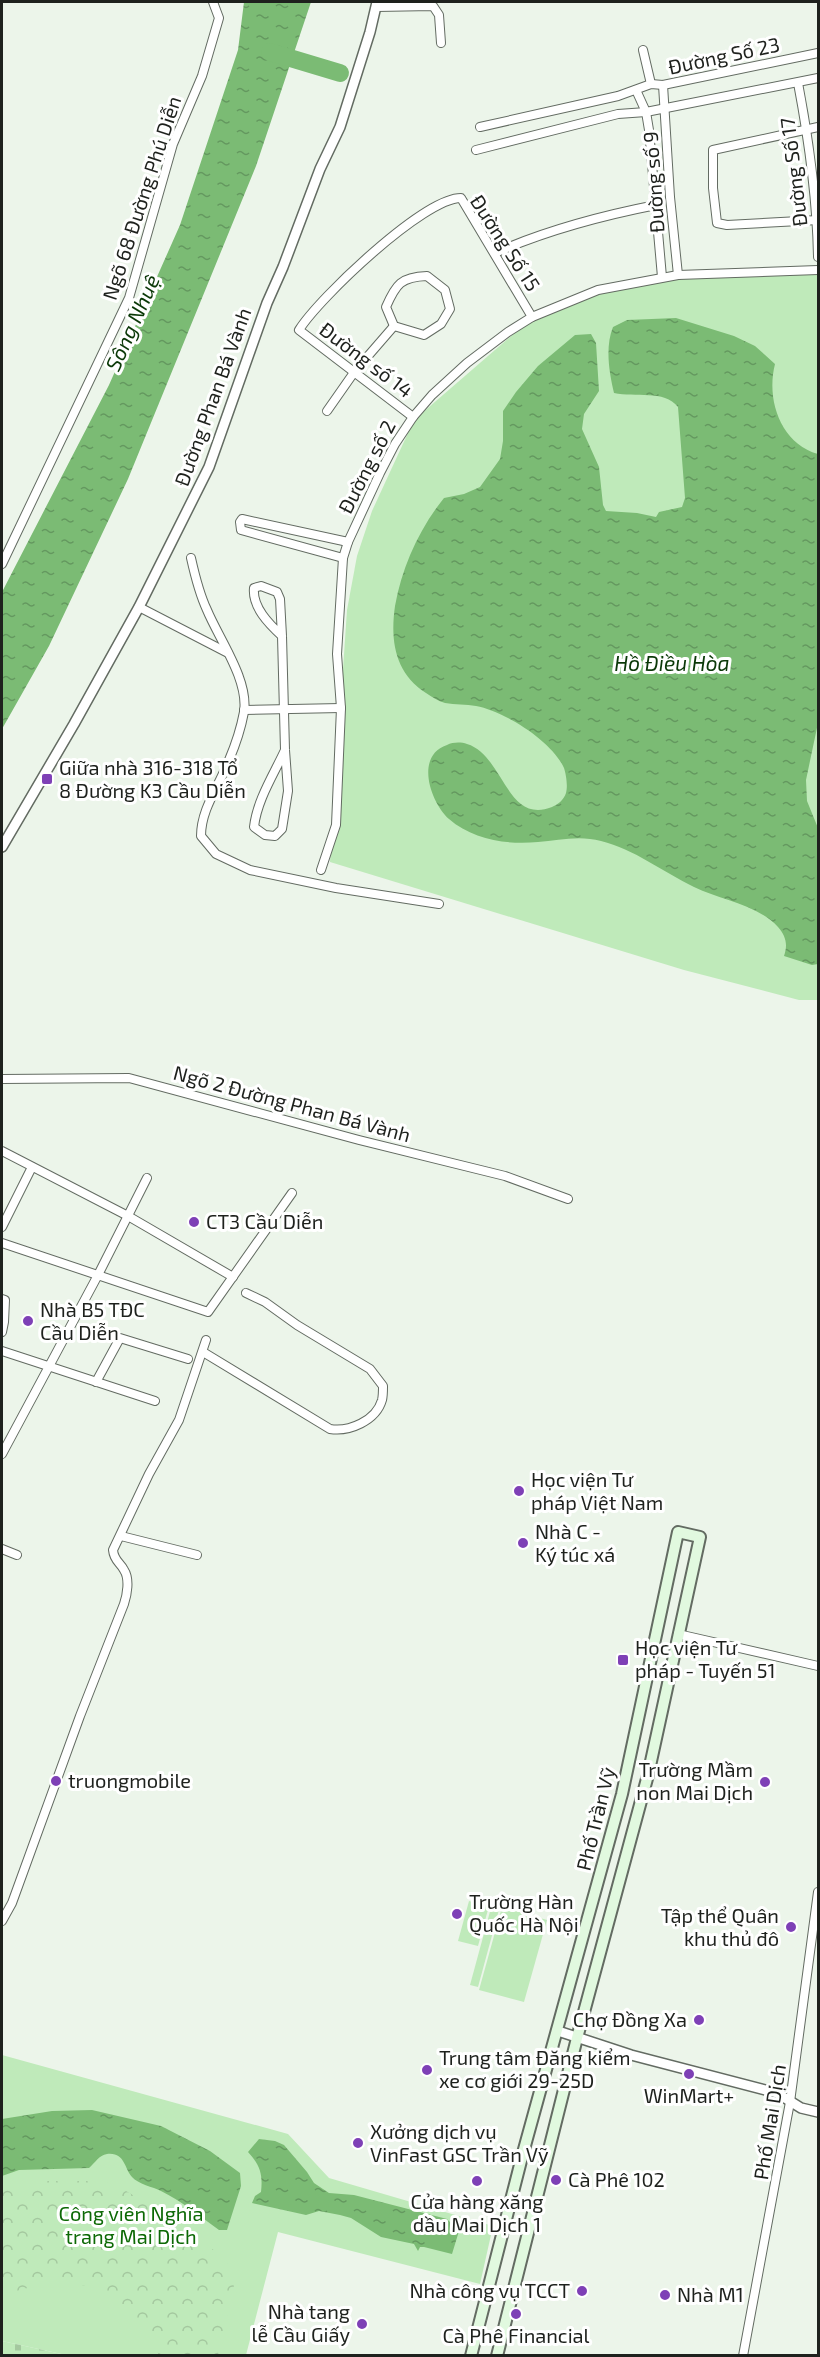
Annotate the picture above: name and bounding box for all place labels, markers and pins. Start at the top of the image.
place label: Giữa nhà 316-318 Tổ 8 Đường K3 Cầu Diễn [59,755,246,802]
marker: Giữa nhà 316-318 Tổ 8 Đường K3 Cầu Diễn [40,772,54,786]
place label: CT3 Cầu Diễn [206,1209,323,1233]
marker: CT3 Cầu Diễn [187,1215,201,1229]
place label: Nhà B5 TĐC Cầu Diễn [40,1297,145,1344]
marker: Nhà B5 TĐC Cầu Diễn [21,1314,35,1328]
place label: Học viện Tư pháp Việt Nam [531,1467,663,1514]
marker: Học viện Tư pháp Việt Nam [512,1484,526,1498]
place label: Nhà C - Ký túc xá [535,1519,615,1566]
marker: Nhà C - Ký túc xá [516,1536,530,1550]
place label: Học viện Tư pháp - Tuyến 51 [635,1635,775,1682]
marker: Học viện Tư pháp - Tuyến 51 [616,1653,630,1667]
place label: Trường Mầm non Mai Dịch [636,1757,753,1804]
place label: truongmobile [68,1768,191,1792]
marker: truongmobile [49,1774,63,1788]
marker: Trường Mầm non Mai Dịch [758,1775,772,1789]
place label: Trường Hàn Quốc Hà Nội [469,1889,579,1936]
place label: Tập thể Quân khu thủ đô [661,1903,779,1950]
marker: Trường Hàn Quốc Hà Nội [450,1907,464,1921]
marker: Tập thể Quân khu thủ đô [784,1920,798,1934]
place label: Chợ Đồng Xa [573,2007,687,2031]
marker: Chợ Đồng Xa [692,2013,706,2027]
place label: Trung tâm Đăng kiểm xe cơ giới 29-25D [439,2045,631,2092]
marker: Trung tâm Đăng kiểm xe cơ giới 29-25D [420,2063,434,2077]
marker: WinMart+ [682,2067,696,2081]
place label: WinMart+ [644,2083,734,2107]
place label: Xưởng dịch vụ VinFast GSC Trần Vỹ [370,2119,549,2166]
marker: Xưởng dịch vụ VinFast GSC Trần Vỹ [351,2136,365,2150]
place label: Cà Phê 102 [568,2167,665,2191]
marker: Cà Phê 102 [549,2173,563,2187]
marker: Cửa hàng xăng dầu Mai Dịch 1 [470,2174,484,2188]
place label: Cửa hàng xăng dầu Mai Dịch 1 [411,2189,543,2236]
place label: Nhà công vụ TCCT [410,2278,570,2302]
place label: Nhà M1 [677,2282,744,2306]
marker: Nhà công vụ TCCT [575,2284,589,2298]
marker: Nhà M1 [658,2288,672,2302]
place label: Nhà tang lễ Cầu Giấy [252,2299,350,2346]
marker: Cà Phê Financial [509,2307,523,2321]
marker: Nhà tang lễ Cầu Giấy [355,2317,369,2331]
place label: Cà Phê Financial [442,2323,590,2347]

